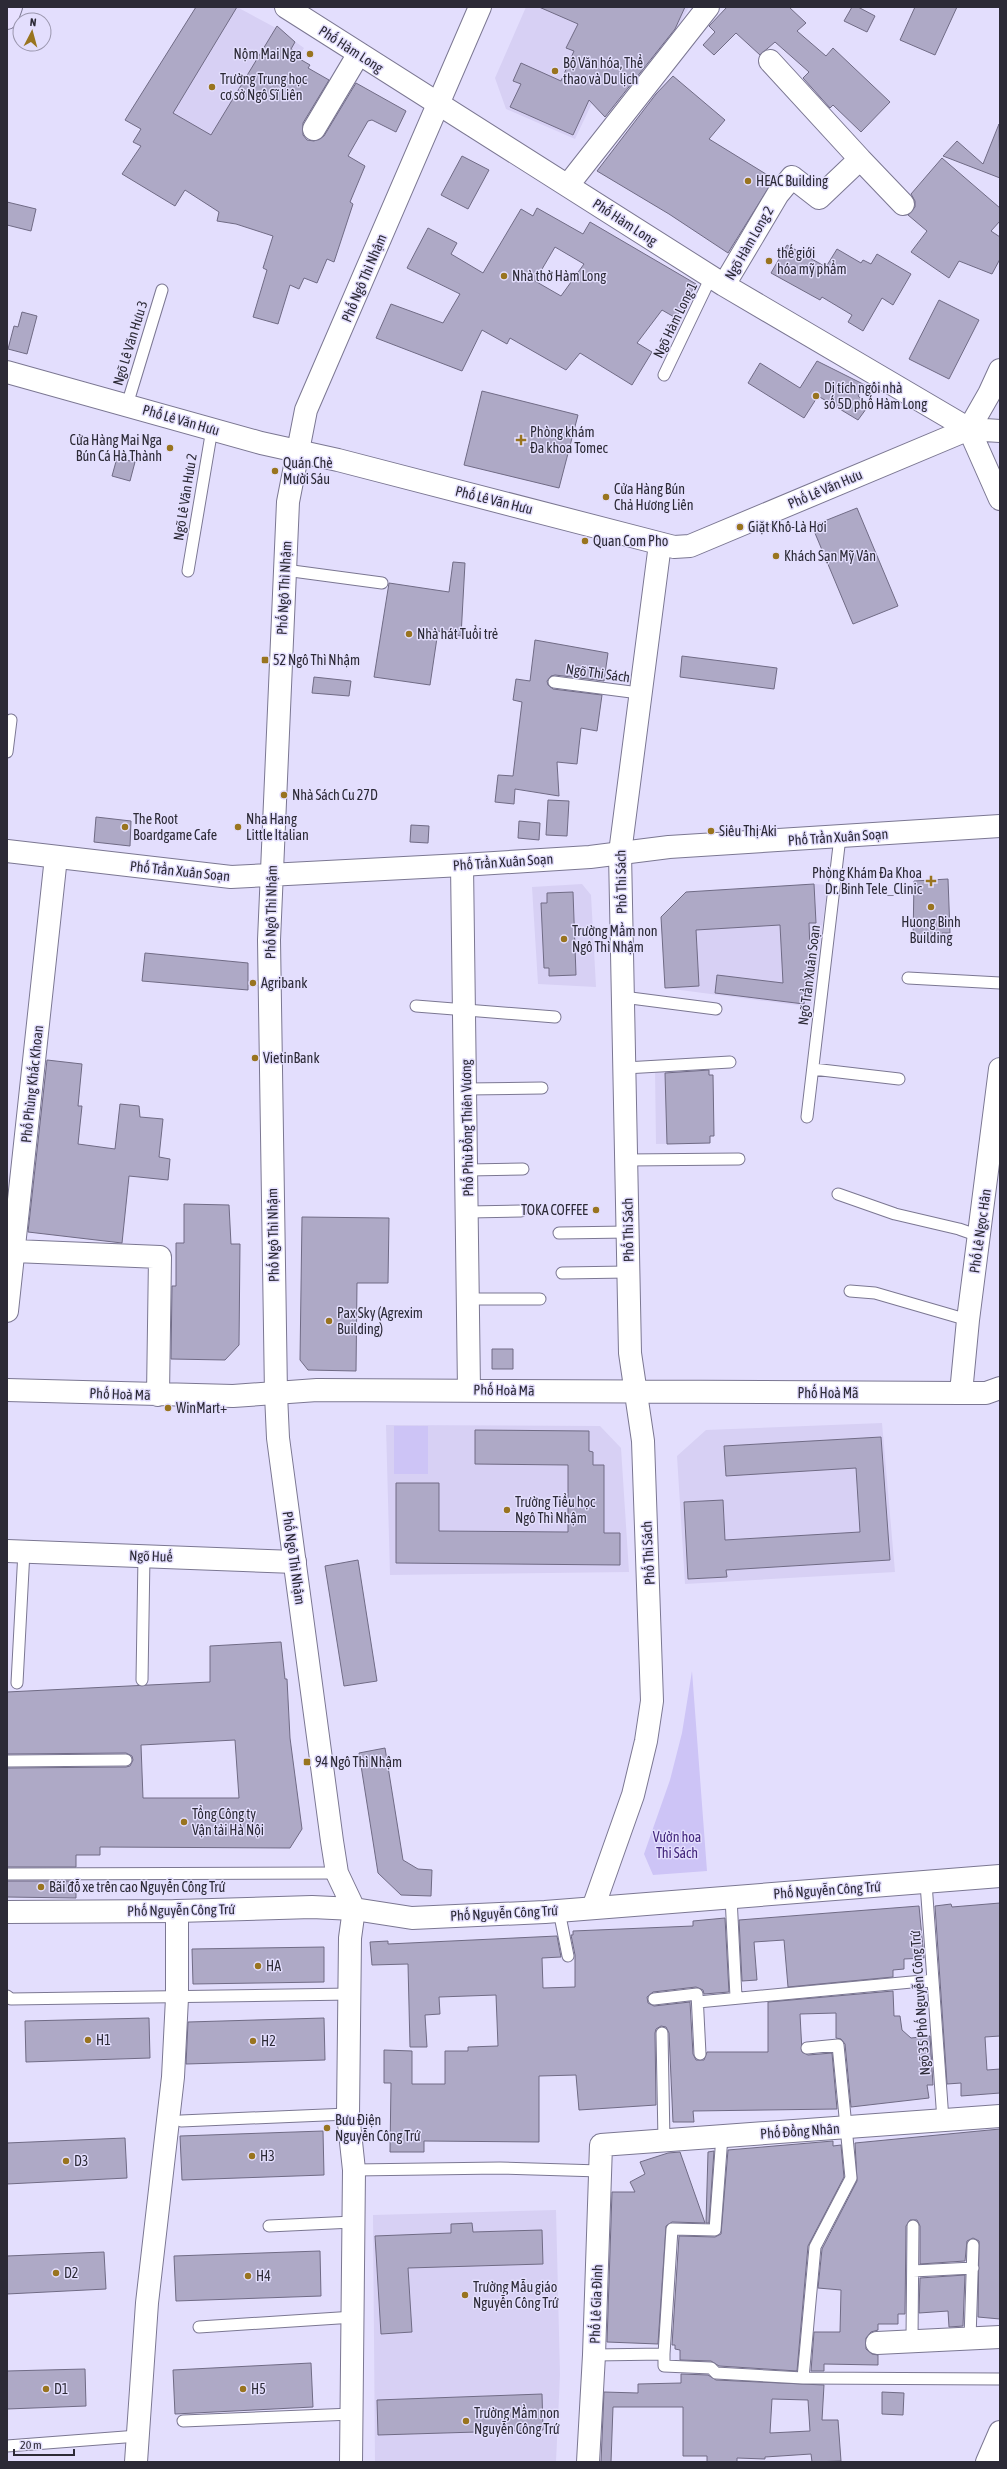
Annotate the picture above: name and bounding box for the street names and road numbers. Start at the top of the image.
street label: Phố Hàm Long [316,21,387,76]
street label: Phố Hàm Long [590,194,661,249]
street label: Ngõ Hàm Long 2 [721,203,777,283]
street label: Phố Ngô Thì Nhậm [337,231,390,324]
street label: Ngõ Hàm Long 1 [650,279,700,361]
street label: Ngõ Lê Văn Hưu 3 [109,299,151,387]
street label: Phố Lê Văn Hưu [141,400,222,439]
street label: Ngõ Lê Văn Hưu 2 [170,452,200,542]
street label: Phố Lê Văn Hưu [785,465,865,512]
street label: Phố Lê Văn Hưu [454,482,535,517]
street label: Phố Ngô Thì Nhậm [273,541,294,635]
street label: Ngõ Thi Sách [565,661,631,685]
street label: Phố Trần Xuân Soạn [787,825,889,848]
street label: Phố Trần Xuân Soạn [452,850,554,873]
street label: Phố Thi Sách [611,850,630,914]
street label: Phố Trần Xuân Soạn [129,857,231,884]
street label: Phố Ngô Thì Nhậm [261,865,280,959]
street label: Ngõ Trần Xuân Soạn [794,924,823,1026]
street label: Phố Phùng Khắc Khoan [17,1024,46,1144]
street label: Phố Phù Đổng Thiên Vương [457,1059,476,1197]
street label: Phố Ngô Thì Nhậm [263,1188,282,1282]
street label: Phố Lê Ngọc Hân [965,1188,994,1274]
street label: Phố Thi Sách [618,1198,637,1262]
street label: Phố Hoà Mã [473,1380,535,1399]
street label: Phố Hoà Mã [89,1384,151,1403]
street label: Phố Hoà Mã [797,1384,859,1401]
street label: Phố Ngô Thì Nhậm [280,1510,309,1606]
street label: Phố Thi Sách [637,1520,658,1586]
street label: Ngõ Huế [129,1546,173,1565]
street label: Phố Nguyễn Công Trứ [773,1877,882,1902]
street label: Phố Nguyễn Công Trứ [127,1900,235,1919]
street label: Phố Nguyễn Công Trứ [450,1901,558,1924]
street label: Ngõ 35 Phố Nguyễn Công Trứ [906,1930,933,2076]
street label: Phố Đồng Nhân [760,2119,840,2142]
street label: Phố Lê Gia Đỉnh [586,2264,605,2344]

